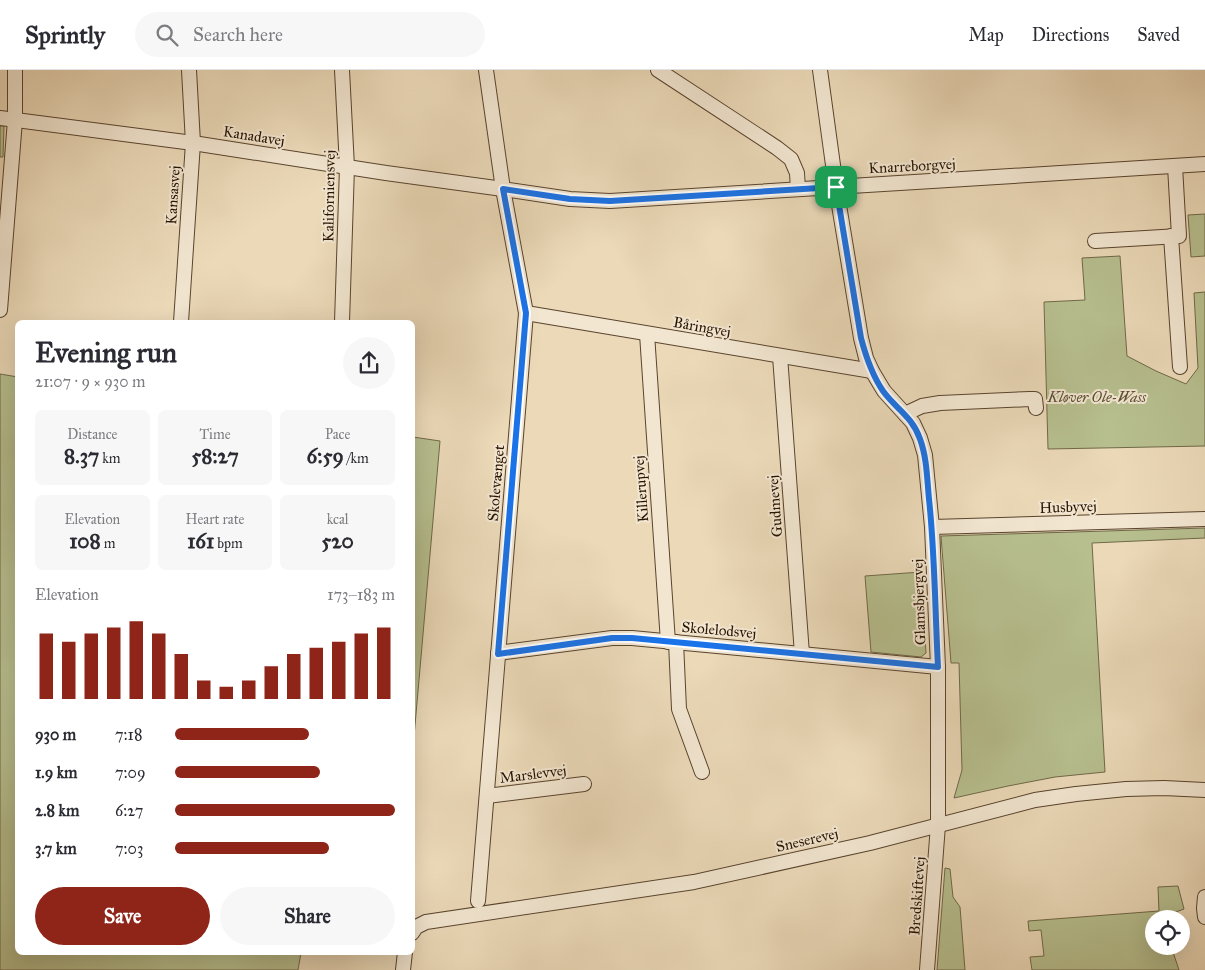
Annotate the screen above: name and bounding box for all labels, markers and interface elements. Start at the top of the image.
search box [135,12,485,57]
text: Sprintly [25,20,105,50]
icon: search [153,21,181,49]
text: Search here [193,23,283,46]
text: Map [968,24,1004,46]
text: Directions [1032,24,1109,46]
text: Saved [1137,24,1180,46]
street label: Kanadavej [222,122,286,150]
street label: Kaliforniensvej [319,150,339,242]
street label: Knarreborgvej [868,155,956,177]
street label: Kansasvej [162,165,184,225]
pin [815,166,857,208]
icon: arrive [822,173,850,201]
street label: Båringvej [672,313,732,341]
text: Evening run [35,335,177,370]
button: share [343,337,395,389]
text: 21:07 · 9 × 930 m [35,372,145,391]
park label: Kløver Ole-Wass [1047,388,1147,406]
text: Distance [67,426,117,443]
text: Time [199,426,230,443]
text: Pace [325,426,350,443]
text: 8.37 [64,443,99,469]
text: 58:27 [191,443,239,469]
text: 6:59 [307,443,344,469]
street label: Skolevænget [484,443,508,522]
text: km [99,450,121,467]
text: /km [344,450,369,467]
street label: Killerupvej [630,455,652,523]
street label: Gudmevej [764,474,786,538]
street label: Husbyvej [1039,497,1097,517]
text: Elevation [65,511,120,528]
text: Heart rate [186,511,244,528]
text: kcal [327,511,349,528]
text: 108 [69,528,101,554]
text: 161 [187,528,214,554]
text: 520 [321,528,354,554]
text: m [101,535,116,552]
text: bpm [214,535,243,552]
street label: Glamsbjergvej [908,558,930,646]
text: Elevation [35,585,99,604]
text: 173–183 m [327,585,395,604]
street label: Skolelodsvej [681,618,757,642]
text: 930 m [35,725,76,744]
text: 7:18 [115,725,142,744]
street label: Marslevvej [499,761,567,787]
text: 1.9 km [35,763,78,782]
text: 7:09 [115,763,145,782]
text: 2.8 km [35,801,79,820]
text: 6:27 [115,801,143,820]
street label: Sneserevej [774,824,840,856]
text: 3.7 km [35,839,77,858]
text: 7:03 [115,839,143,858]
street label: Bredskiftevej [905,856,929,936]
button: Save [35,887,210,945]
button: Share [220,887,395,945]
map controls [1145,910,1190,955]
button: locate [1145,910,1190,955]

